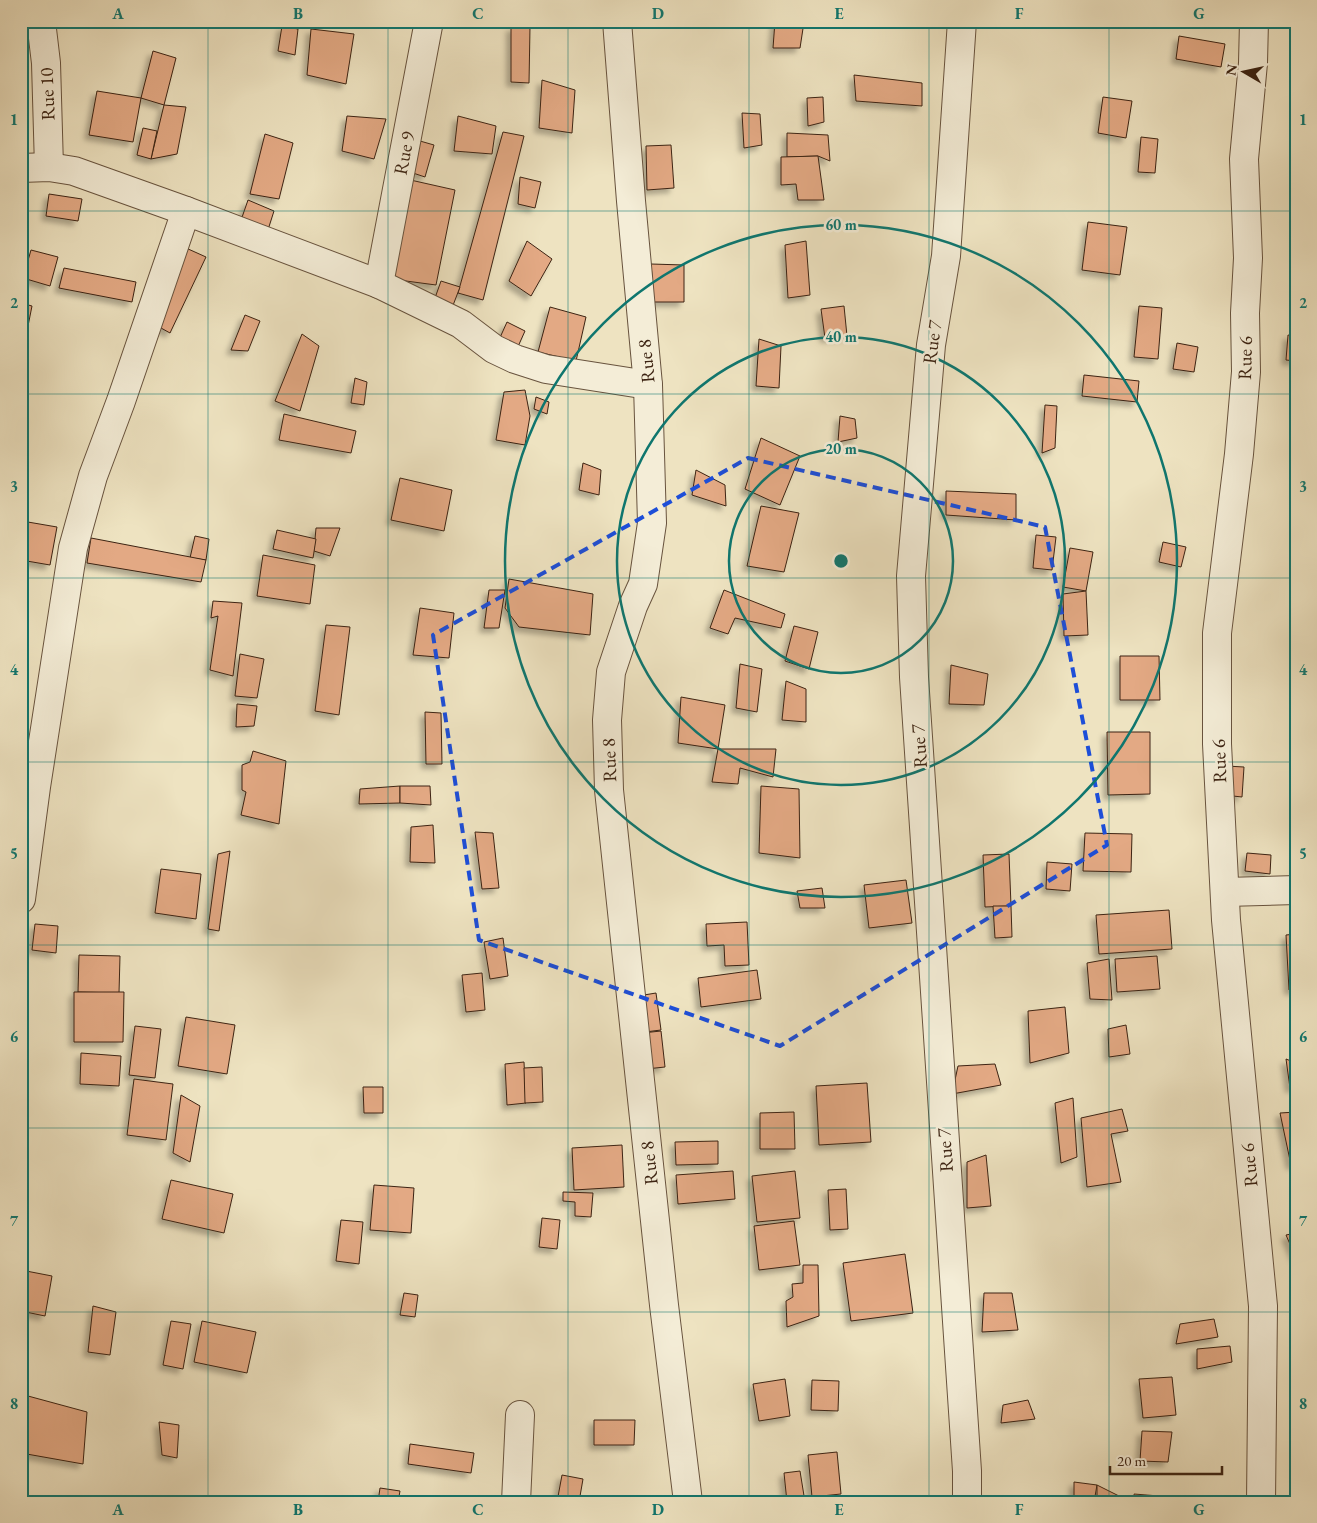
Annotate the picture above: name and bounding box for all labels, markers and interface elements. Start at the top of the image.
text: A [111,3,124,24]
text: B [293,3,303,24]
text: C [472,3,484,24]
text: D [652,3,664,24]
text: E [834,3,844,24]
text: F [1015,3,1024,24]
text: G [1193,3,1205,24]
north arrow [1220,48,1270,98]
text: N [1221,62,1241,77]
street label: Rue 10 [34,67,60,121]
text: 1 [10,109,18,130]
text: 1 [1299,109,1307,130]
street label: Rue 9 [388,129,420,177]
text: 60 m [825,215,857,234]
text: 2 [10,292,19,313]
text: 2 [1299,292,1308,313]
street label: Rue 7 [917,318,948,365]
text: 40 m [825,327,857,346]
street label: Rue 6 [1232,336,1258,380]
street label: Rue 8 [632,338,660,384]
text: 20 m [825,439,857,458]
text: 3 [10,476,18,497]
text: 3 [1299,476,1307,497]
centre of rings [832,552,850,570]
text: 4 [10,659,19,680]
text: 4 [1299,659,1308,680]
street label: Rue 7 [905,722,933,769]
street label: Rue 8 [596,738,622,782]
street label: Rue 6 [1206,739,1232,783]
text: 5 [10,843,18,864]
text: 5 [1299,843,1307,864]
text: 6 [10,1026,19,1047]
text: 6 [1299,1026,1308,1047]
street label: Rue 7 [931,1126,959,1173]
street label: Rue 8 [634,1140,664,1186]
street label: Rue 6 [1235,1142,1263,1188]
text: 7 [10,1210,19,1231]
text: 7 [1299,1210,1308,1231]
text: 8 [10,1393,18,1414]
text: 8 [1299,1393,1307,1414]
scale bar [1110,1443,1222,1475]
text: 20 m [1117,1451,1146,1470]
text: A [111,1499,124,1520]
text: B [293,1499,303,1520]
text: C [472,1499,484,1520]
text: D [652,1499,664,1520]
text: E [834,1499,844,1520]
text: F [1015,1499,1024,1520]
text: G [1193,1499,1205,1520]

